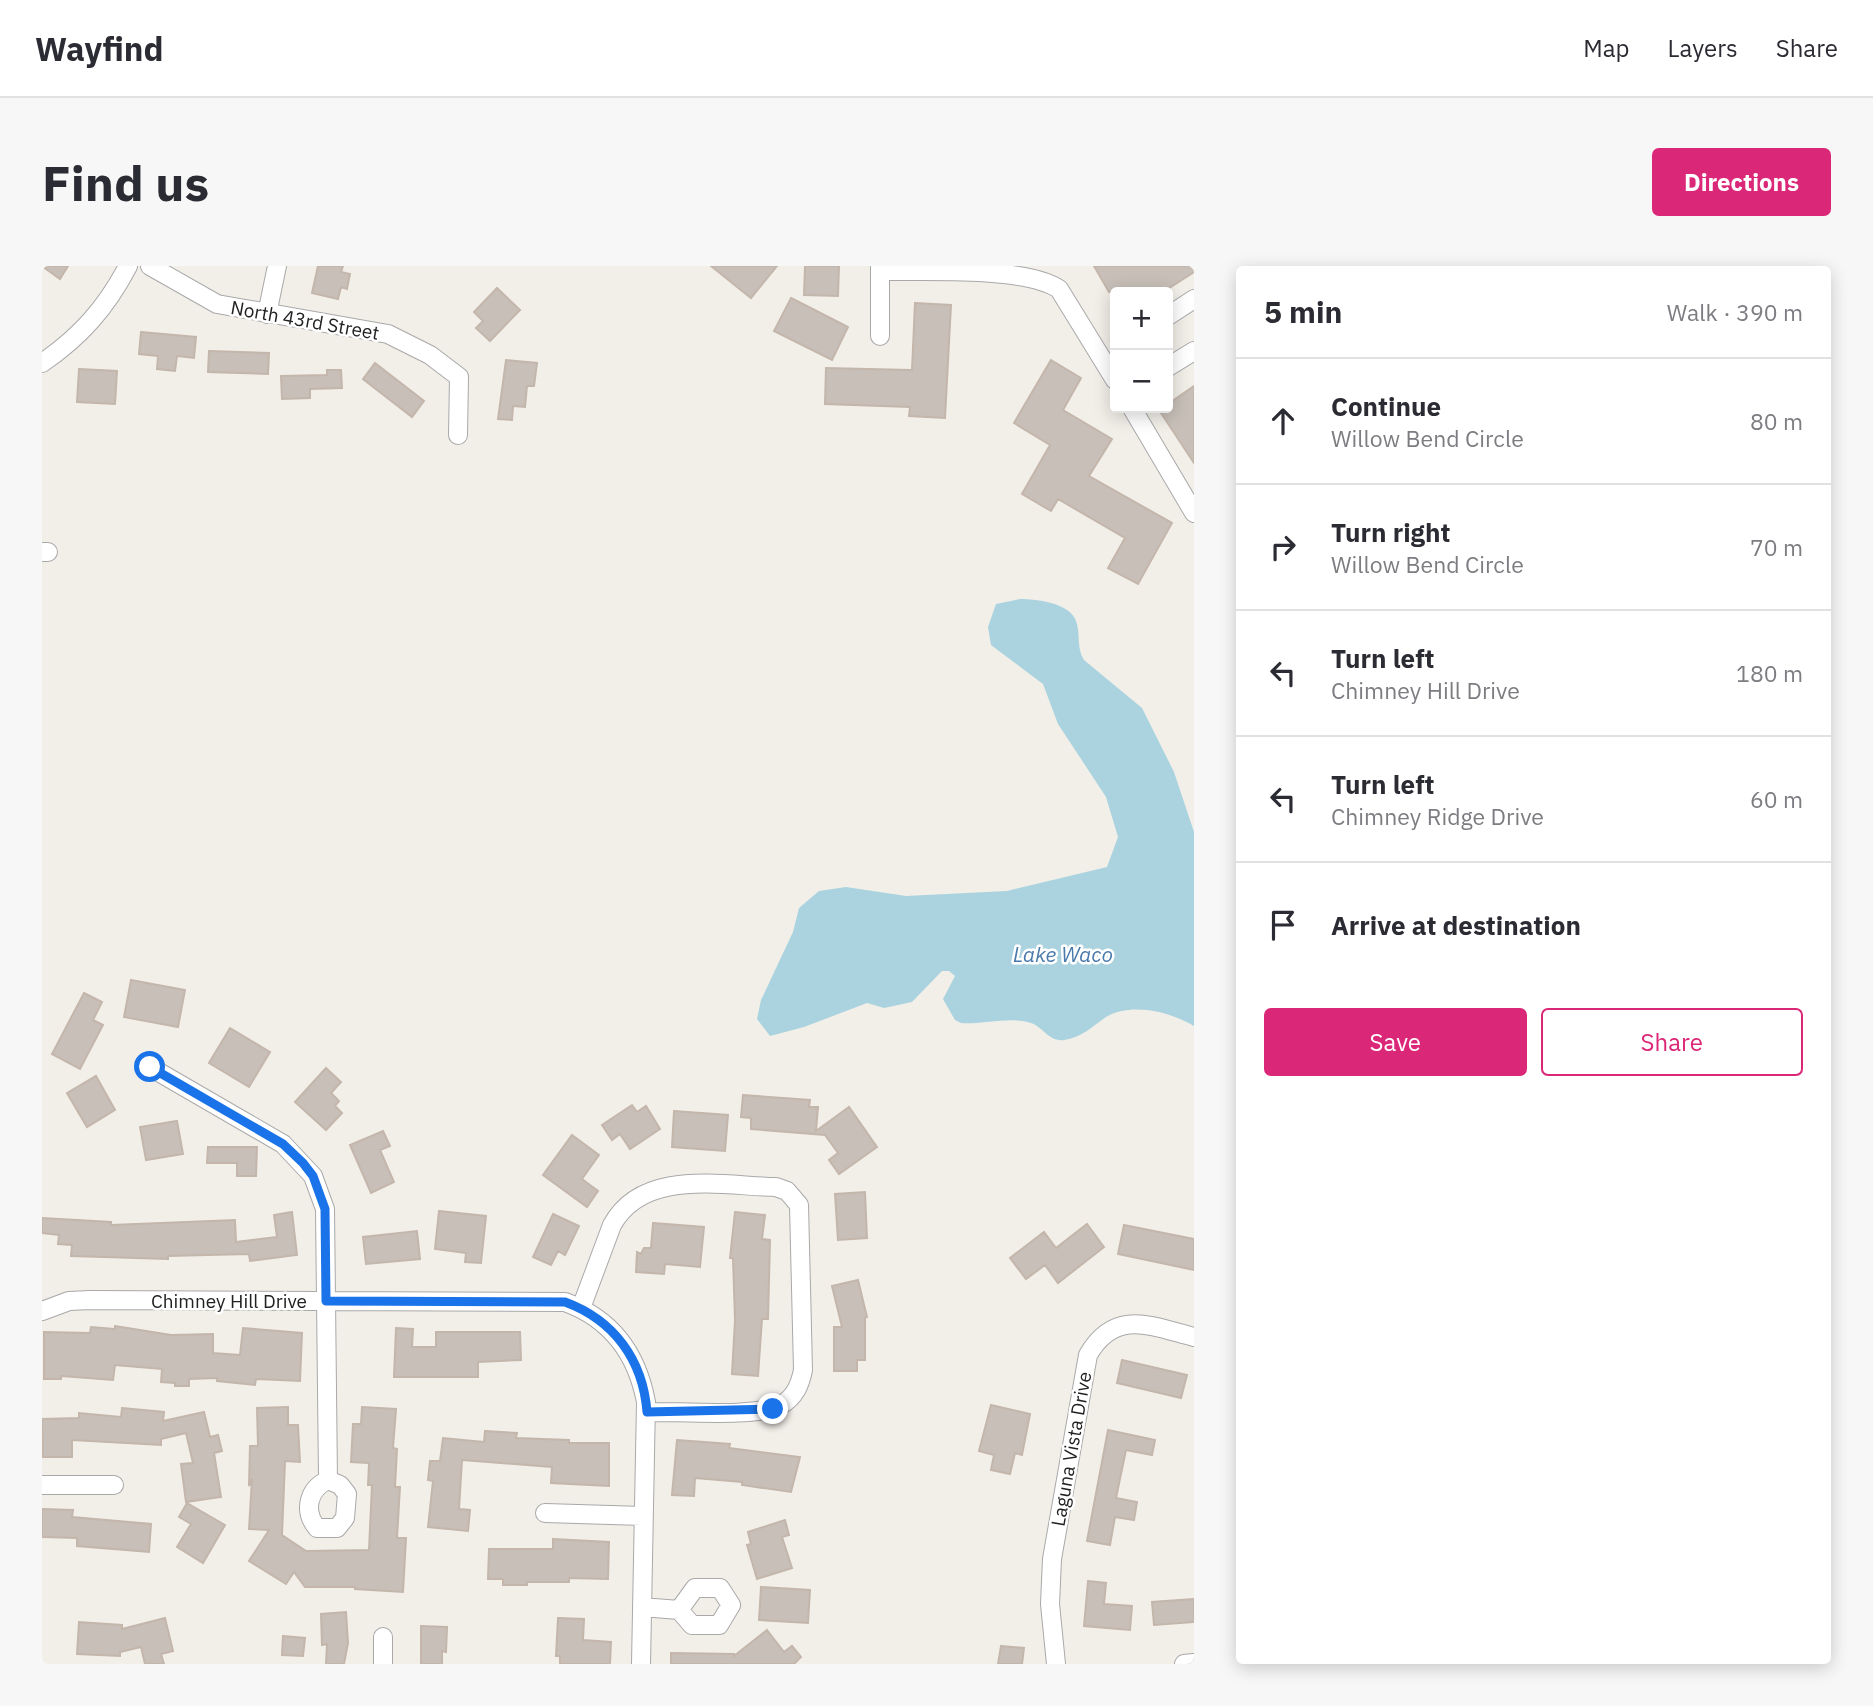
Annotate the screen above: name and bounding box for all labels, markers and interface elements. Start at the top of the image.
text: Wayfind [35,27,164,70]
text: Map [1583,32,1630,64]
text: Layers [1668,32,1738,64]
text: Share [1776,32,1838,64]
button: Directions [1652,148,1831,216]
text: Find us [42,151,209,214]
map controls [1110,287,1173,413]
button: + [1110,287,1173,350]
text: 5 min [1264,292,1342,331]
street label: North 43rd Street [229,295,381,345]
text: Walk · 390 m [1667,297,1803,327]
button: − [1110,350,1173,413]
text: Continue [1331,389,1441,423]
icon: ahead [1264,402,1302,440]
text: 80 m [1750,406,1803,436]
text: Willow Bend Circle [1331,423,1524,453]
text: Turn right [1331,515,1450,549]
icon: right [1264,528,1302,566]
text: 70 m [1750,532,1803,562]
text: Willow Bend Circle [1331,549,1524,579]
text: Turn left [1331,641,1434,675]
icon: left [1264,654,1302,692]
text: 180 m [1736,658,1803,688]
text: Chimney Hill Drive [1331,675,1520,705]
text: Turn left [1331,767,1434,801]
icon: left [1264,780,1302,818]
text: 60 m [1750,784,1803,814]
text: Chimney Ridge Drive [1331,801,1544,831]
icon: arrive [1264,906,1302,944]
text: Arrive at destination [1331,908,1581,942]
water label: Lake Waco [1013,940,1113,968]
button: Save [1264,1008,1527,1076]
button: Share [1541,1008,1803,1076]
route start [134,1051,165,1082]
street label: Chimney Hill Drive [151,1289,307,1313]
street label: Laguna Vista Drive [1046,1370,1096,1528]
route end [757,1393,788,1424]

